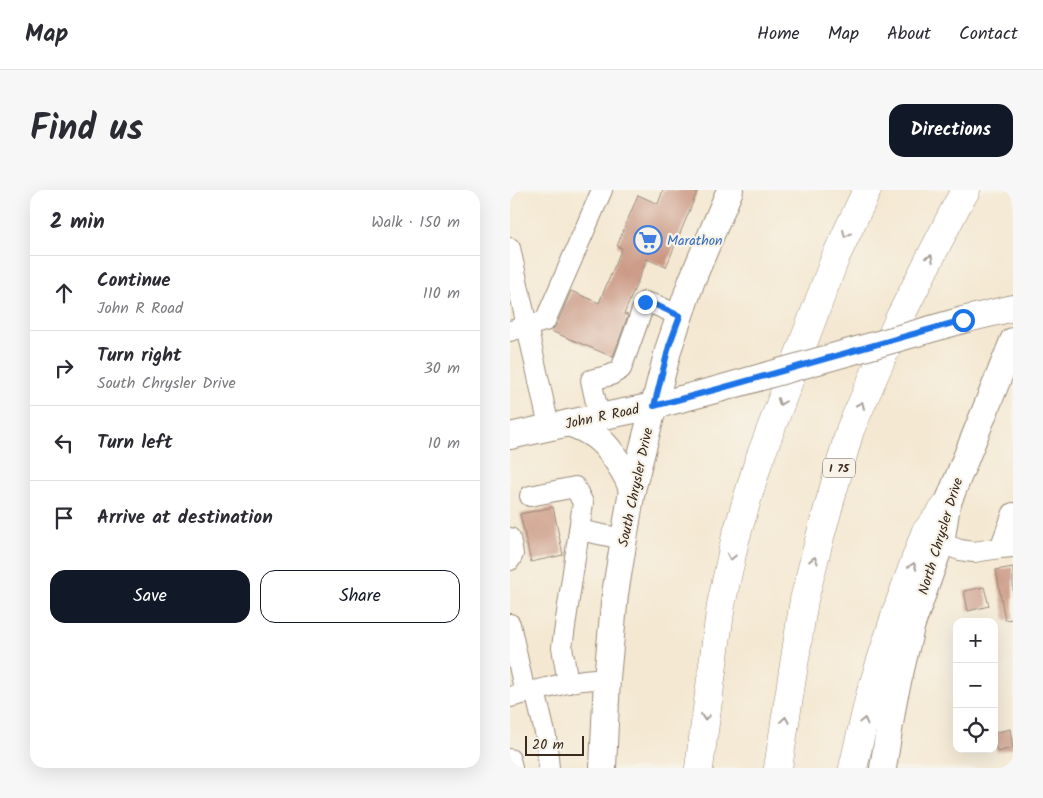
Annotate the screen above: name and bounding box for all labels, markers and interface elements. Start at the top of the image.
text: Map [25,15,68,54]
text: Home [757,20,800,49]
text: Map [828,20,859,49]
text: About [887,20,931,49]
text: Contact [959,20,1018,49]
text: Find us [30,102,143,158]
button: Directions [889,104,1013,157]
text: 2 min [50,206,105,239]
text: Walk · 150 m [371,210,460,235]
supermarket icon: Marathon [633,225,663,255]
one-way arrow [842,229,853,238]
place label: Marathon [667,230,723,252]
one-way arrow [924,254,934,263]
text: Continue [97,266,170,296]
icon: ahead [50,279,78,307]
text: 110 m [423,281,460,306]
route end [634,291,657,314]
text: John R Road [97,296,183,321]
route start [952,309,975,332]
text: Turn right [97,341,182,371]
icon: right [50,354,78,382]
text: 30 m [424,356,460,381]
text: South Chrysler Drive [97,371,236,396]
one-way arrow [777,397,788,406]
street label: John R Road [563,398,642,436]
one-way arrow [855,401,866,410]
street label: South Chrysler Drive [613,425,659,549]
text: Turn left [97,428,172,458]
icon: left [50,429,78,457]
text: 10 m [428,431,460,456]
road number: I 75 [823,458,855,478]
street label: North Chrysler Drive [913,474,969,597]
text: Arrive at destination [97,503,273,533]
icon: arrive [50,504,78,532]
one-way arrow [727,552,737,561]
one-way arrow [808,555,819,564]
one-way arrow [907,562,917,570]
button: Save [50,570,250,623]
button: Share [260,570,460,623]
map controls [953,618,998,753]
button: + [953,618,998,663]
button: − [953,663,998,708]
button: locate [953,708,998,753]
one-way arrow [701,713,711,721]
one-way arrow [779,715,790,723]
one-way arrow [858,716,869,725]
scale bar [525,733,584,756]
text: 20 m [532,734,564,756]

